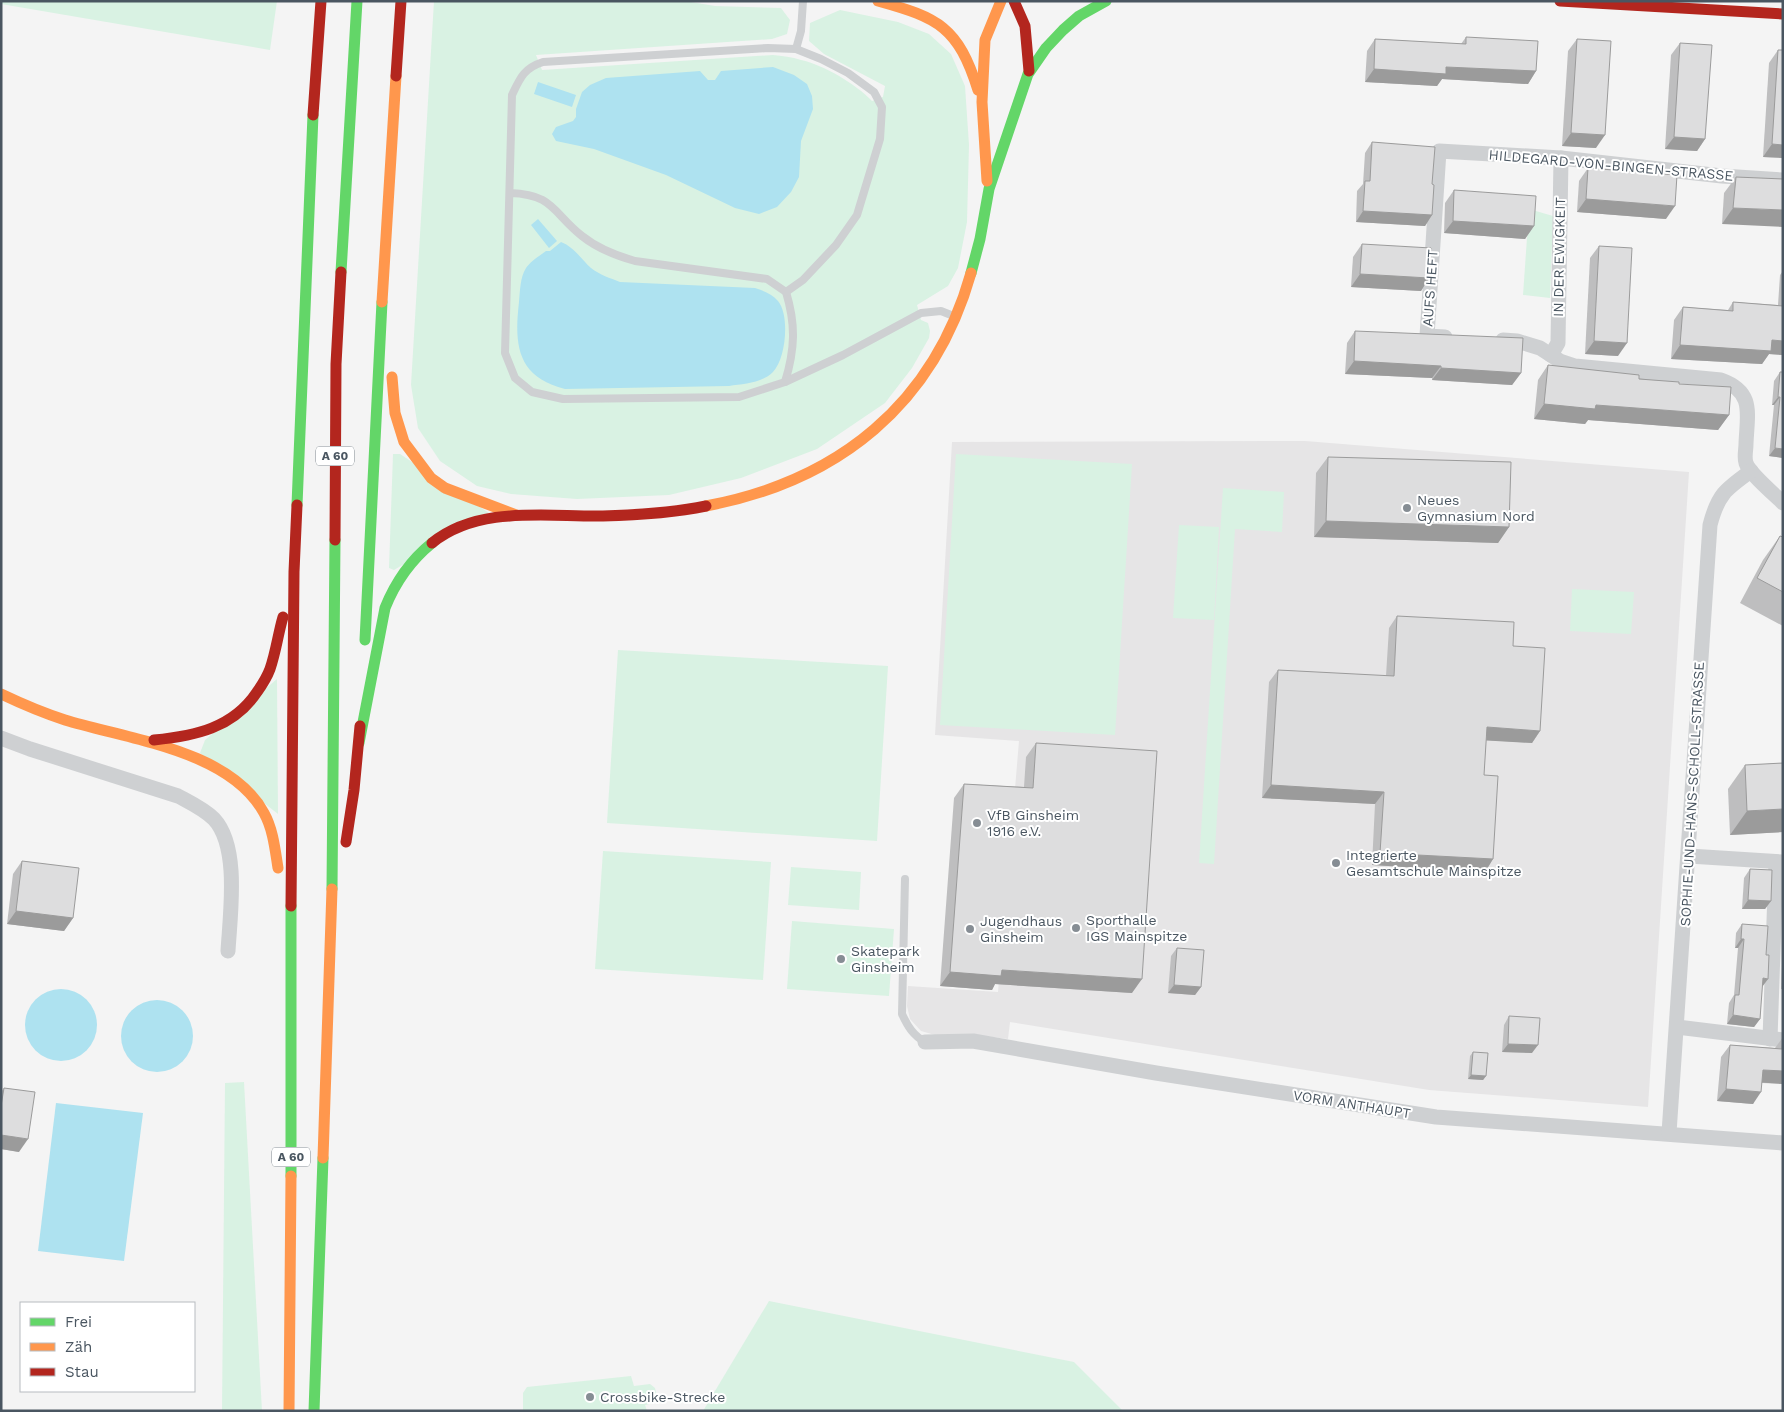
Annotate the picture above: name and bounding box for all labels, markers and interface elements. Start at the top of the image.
street label: HILDEGARD-VON-BINGEN-STRASSE [1488,146,1734,184]
street label: IN DER EWIGKEIT [1550,196,1568,317]
street label: AUFS HEFT [1419,248,1441,327]
road number: A 60 [316,446,354,466]
place label: Neues Gymnasium Nord [1417,492,1535,524]
marker: Neues Gymnasium Nord [1401,502,1413,514]
street label: SOPHIE-UND-HANS-SCHOLL-STRASSE [1677,661,1707,927]
place label: VfB Ginsheim 1916 e.V. [987,807,1079,839]
marker: VfB Ginsheim 1916 e.V. [971,817,983,829]
place label: Integrierte Gesamtschule Mainspitze [1346,847,1522,879]
marker: Integrierte Gesamtschule Mainspitze [1330,857,1342,869]
place label: Sporthalle IGS Mainspitze [1086,912,1187,944]
place label: Jugendhaus Ginsheim [980,913,1062,945]
marker: Sporthalle IGS Mainspitze [1070,922,1082,934]
marker: Jugendhaus Ginsheim [964,923,976,935]
place label: Skatepark Ginsheim [851,943,920,975]
marker: Skatepark Ginsheim [835,953,847,965]
street label: VORM ANTHAUPT [1292,1087,1412,1121]
road number: A 60 [272,1148,310,1166]
legend [20,1302,195,1392]
text: Frei [65,1313,92,1331]
text: Zäh [65,1338,92,1356]
text: Stau [65,1363,99,1381]
place label: Crossbike-Strecke [600,1389,725,1405]
marker: Crossbike-Strecke [584,1391,596,1403]

